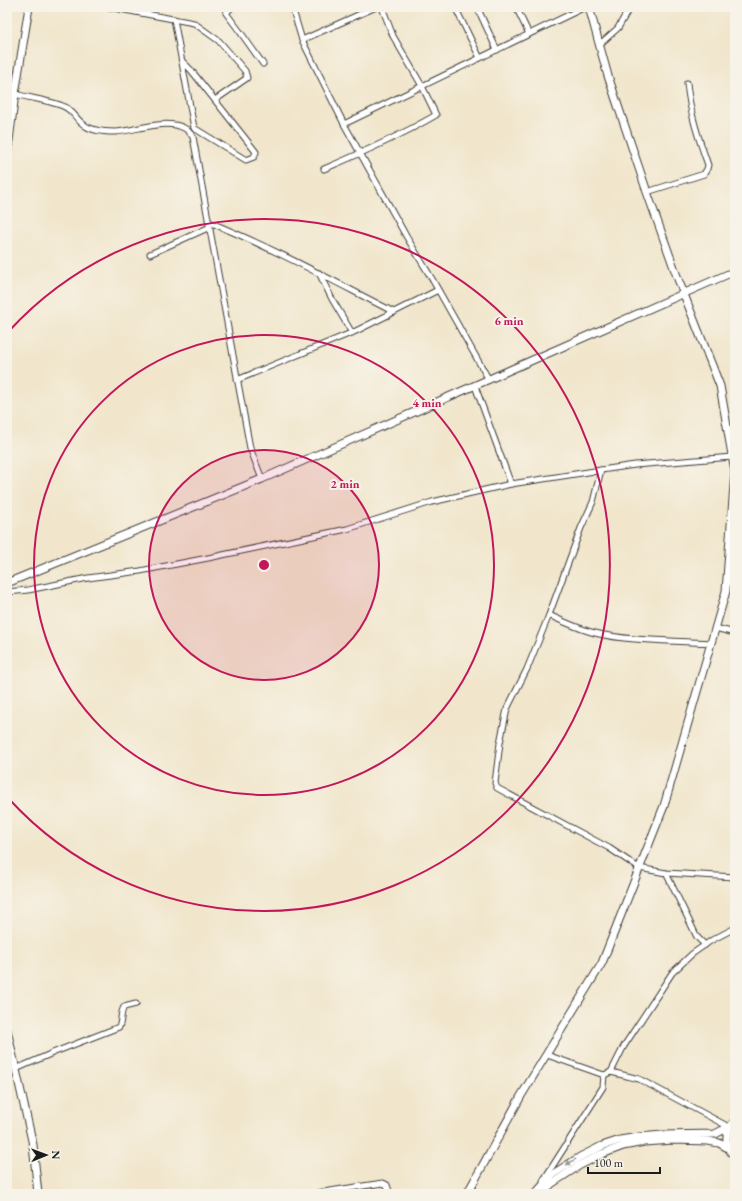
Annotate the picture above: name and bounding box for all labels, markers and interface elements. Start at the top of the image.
text: 6 min [494,313,524,329]
text: 4 min [412,395,442,411]
text: 2 min [330,476,360,492]
centre of rings [257,558,271,572]
north arrow [26,1135,66,1175]
scale bar [588,1149,660,1175]
text: N [49,1150,63,1159]
text: 100 m [594,1155,624,1171]
one-way arrow [565,1159,577,1166]

